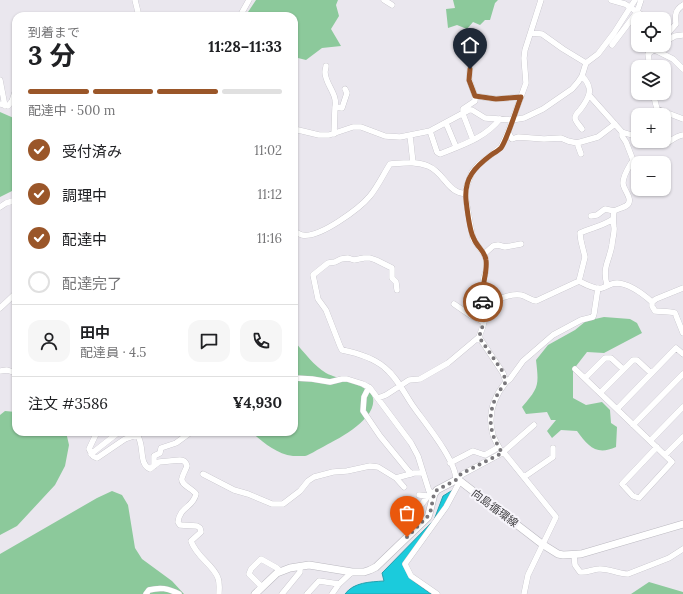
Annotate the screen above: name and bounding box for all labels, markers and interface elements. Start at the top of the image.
map controls [631,12,671,196]
button: locate [631,12,671,52]
text: 到着まで [28,24,80,41]
pin [453,28,487,69]
icon: home [459,34,481,56]
text: 11:28–11:33 [208,37,282,56]
text: 3 分 [28,39,75,72]
button: layers [631,60,671,100]
text: 配達中 · 500 m [28,102,115,119]
button: + [631,108,671,148]
icon: check [28,139,50,161]
text: 受付済み [62,142,122,161]
text: 11:02 [254,142,282,159]
button: − [631,156,671,196]
icon: check [28,183,50,205]
text: 調理中 [62,186,107,205]
text: 11:12 [258,186,282,203]
icon: check [28,227,50,249]
text: 配達中 [62,230,107,249]
text: 11:16 [257,230,282,247]
text: 配達完了 [62,274,122,293]
courier [463,282,503,322]
icon: car [472,291,494,313]
button: person [28,320,70,362]
button: chat [188,320,230,362]
button: phone [240,320,282,362]
text: 田中 [80,323,110,342]
text: 配達員 · 4.5 [80,344,146,361]
text: ¥4,930 [233,393,282,412]
text: 注文 #3586 [28,394,108,413]
street label: 向島循環線 [469,486,521,530]
pin [390,496,424,537]
icon: bag [396,502,418,524]

